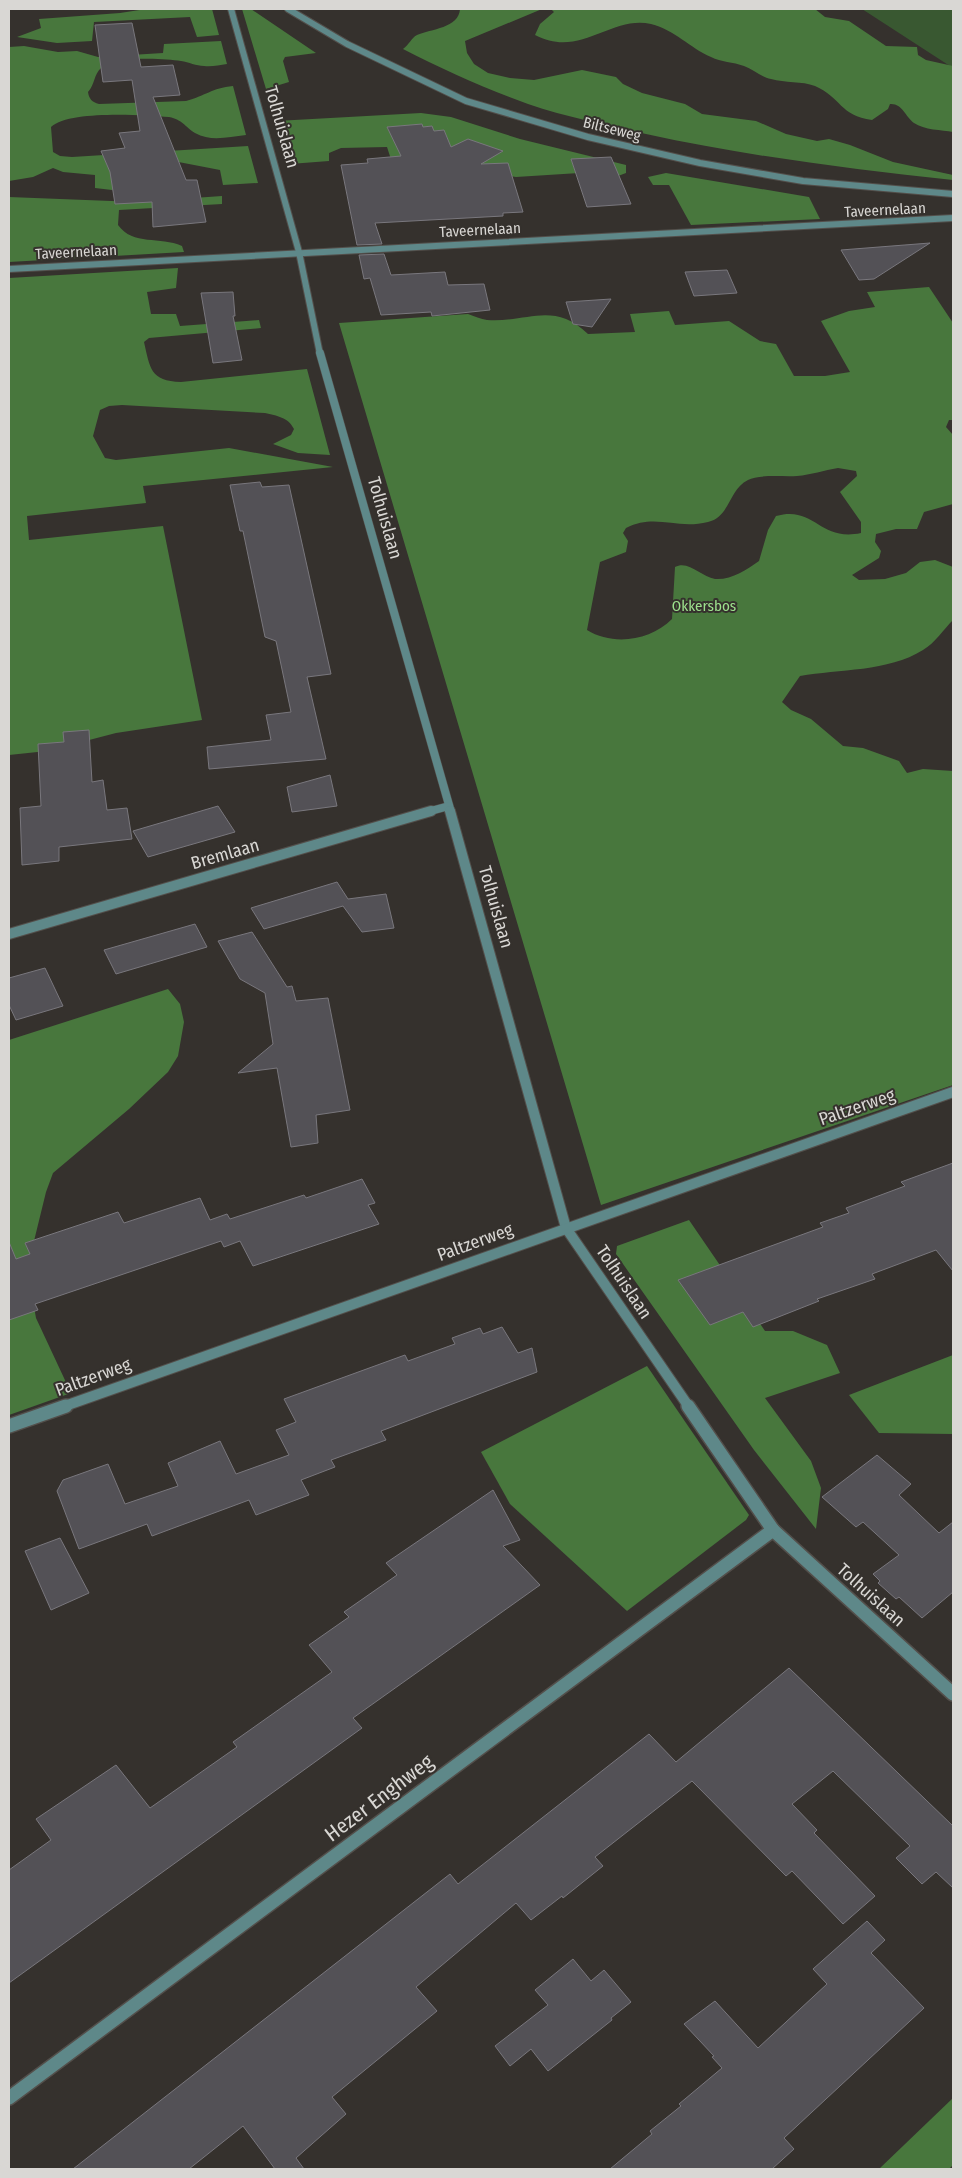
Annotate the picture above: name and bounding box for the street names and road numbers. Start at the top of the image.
street label: Tolhuislaan [260,83,304,171]
street label: Biltseweg [581,113,643,145]
street label: Taveernelaan [844,199,926,221]
street label: Taveernelaan [439,219,521,241]
street label: Taveernelaan [35,241,117,263]
street label: Tolhuislaan [363,474,407,562]
street label: Bremlaan [188,834,262,874]
street label: Tolhuislaan [474,863,518,951]
street label: Paltzerweg [816,1084,898,1130]
street label: Paltzerweg [434,1218,516,1266]
street label: Tolhuislaan [591,1241,657,1323]
street label: Paltzerweg [52,1353,134,1401]
street label: Tolhuislaan [832,1559,910,1631]
street label: Hezer Enghweg [320,1749,439,1847]

